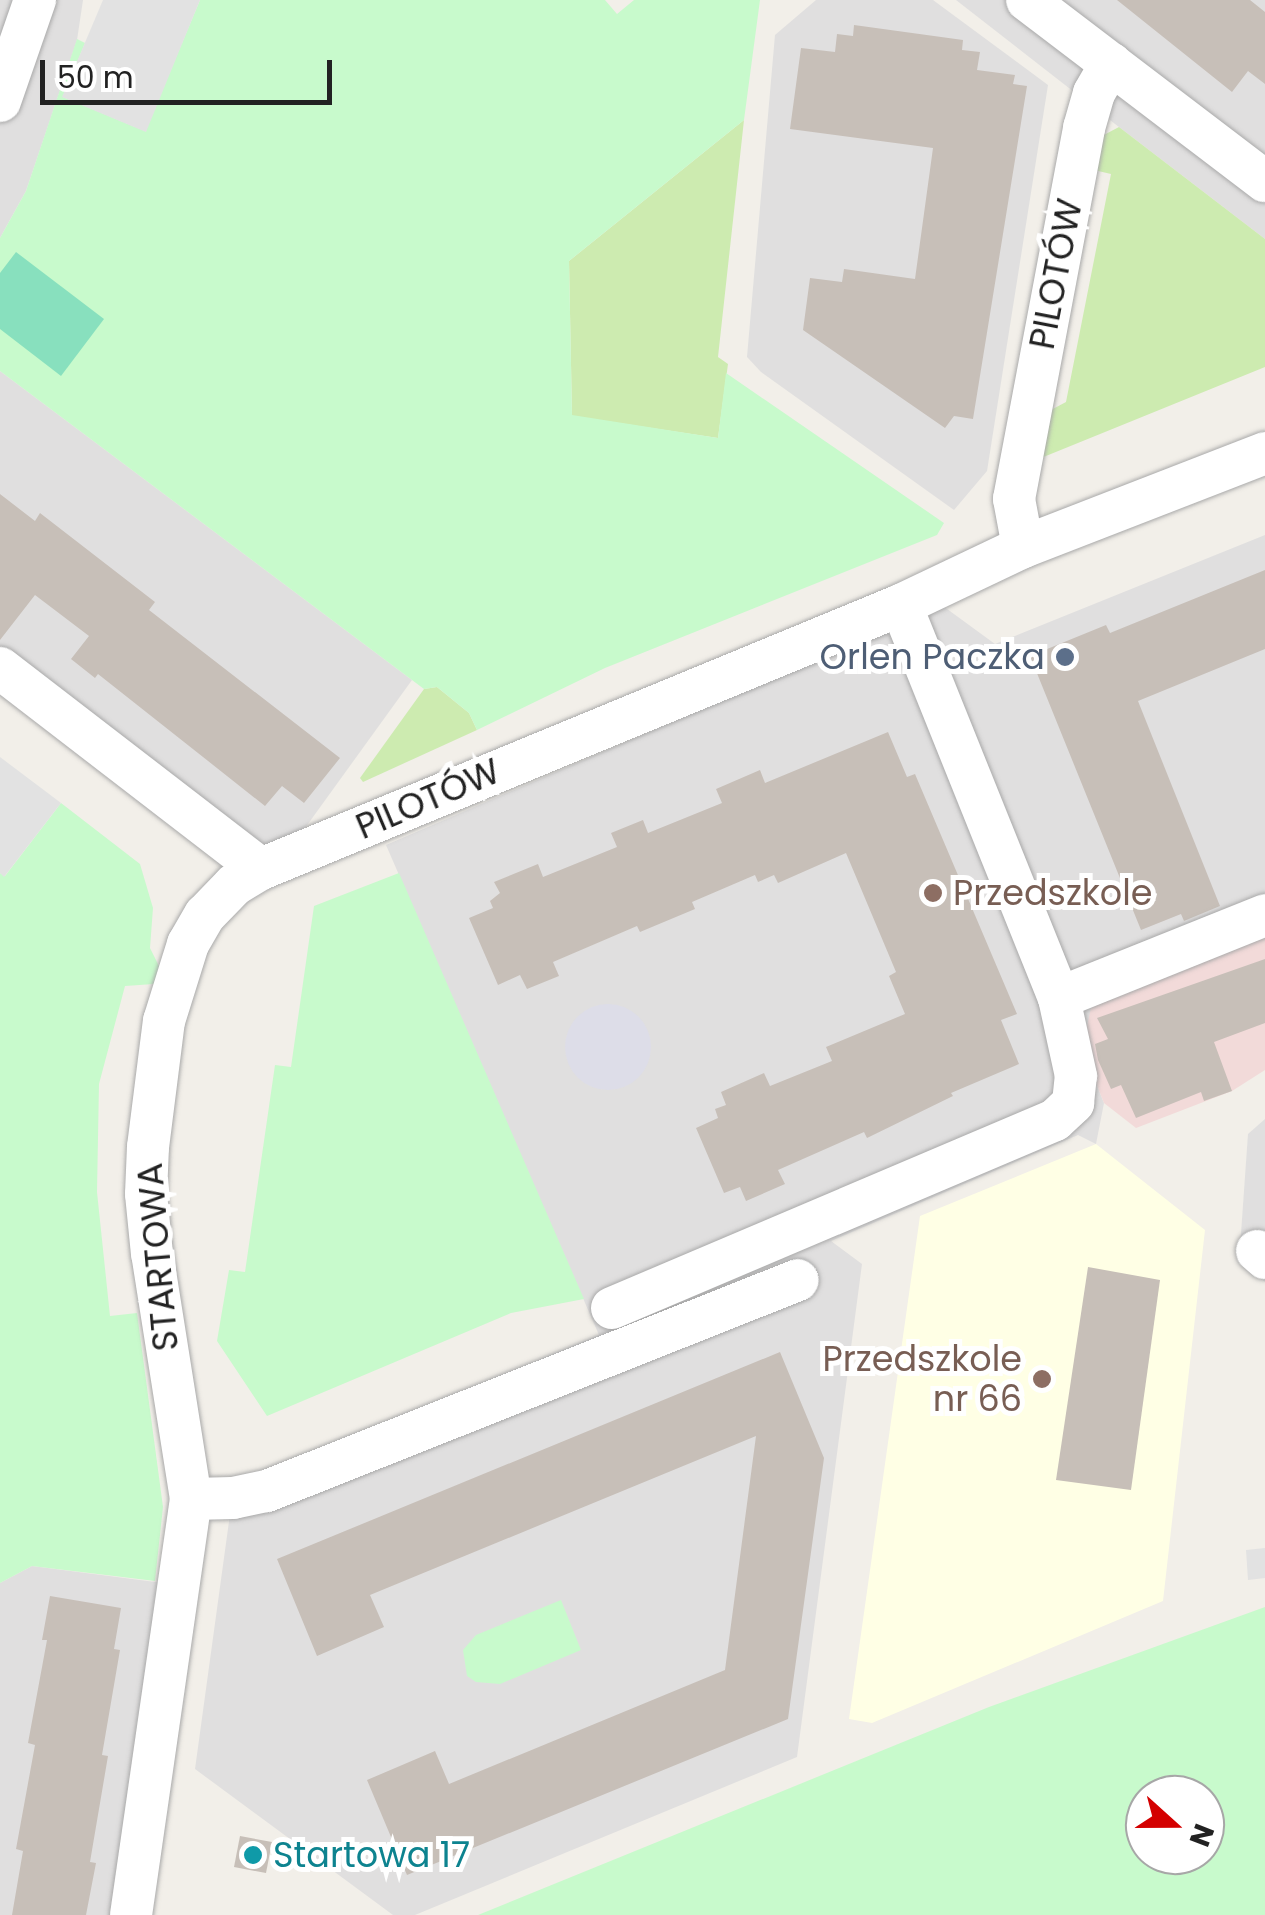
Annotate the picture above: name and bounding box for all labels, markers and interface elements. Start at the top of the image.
scale bar [45,40,338,102]
text: 50 m [57,56,134,99]
street label: PILOTÓW [1021,195,1091,353]
place label: Orlen Paczka [820,636,1045,678]
marker: Orlen Paczka [1054,646,1076,668]
street label: PILOTÓW [350,750,506,848]
place label: Przedszkole [953,872,1153,914]
marker: Przedszkole [922,882,944,904]
street label: STARTOWA [129,1161,187,1353]
place label: Przedszkole nr 66 [822,1338,1022,1420]
marker: Przedszkole nr 66 [1031,1368,1053,1390]
north arrow [1125,1775,1225,1875]
text: N [1180,1818,1224,1852]
place label: Startowa 17 [273,1834,470,1876]
marker: Startowa 17 [242,1844,264,1866]

